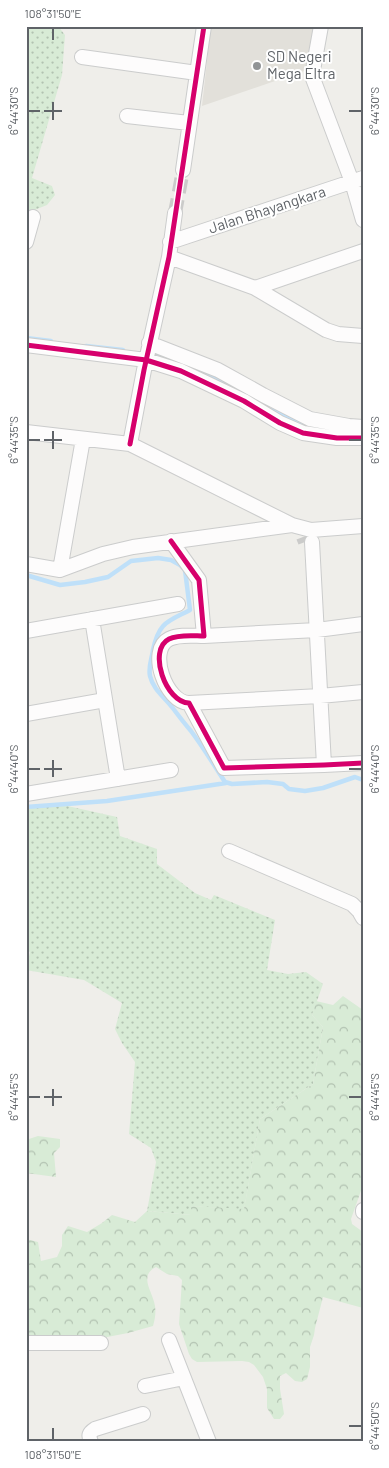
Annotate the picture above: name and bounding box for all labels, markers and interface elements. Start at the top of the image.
text: 108°31'50"E [24,6,82,20]
place label: SD Negeri Mega Eltra [267,47,336,82]
marker: SD Negeri Mega Eltra [251,60,263,72]
text: 6°44'30"S [6,87,20,135]
text: 6°44'30"S [367,87,381,135]
street label: Jalan Bhayangkara [206,182,328,236]
text: 6°44'35"S [6,416,20,464]
text: 6°44'35"S [367,416,381,464]
text: 6°44'40"S [6,745,20,793]
text: 6°44'40"S [367,745,381,793]
text: 6°44'45"S [6,1073,20,1121]
text: 6°44'45"S [367,1073,381,1121]
text: 6°44'50"S [367,1402,381,1450]
text: 108°31'50"E [24,1447,82,1461]

